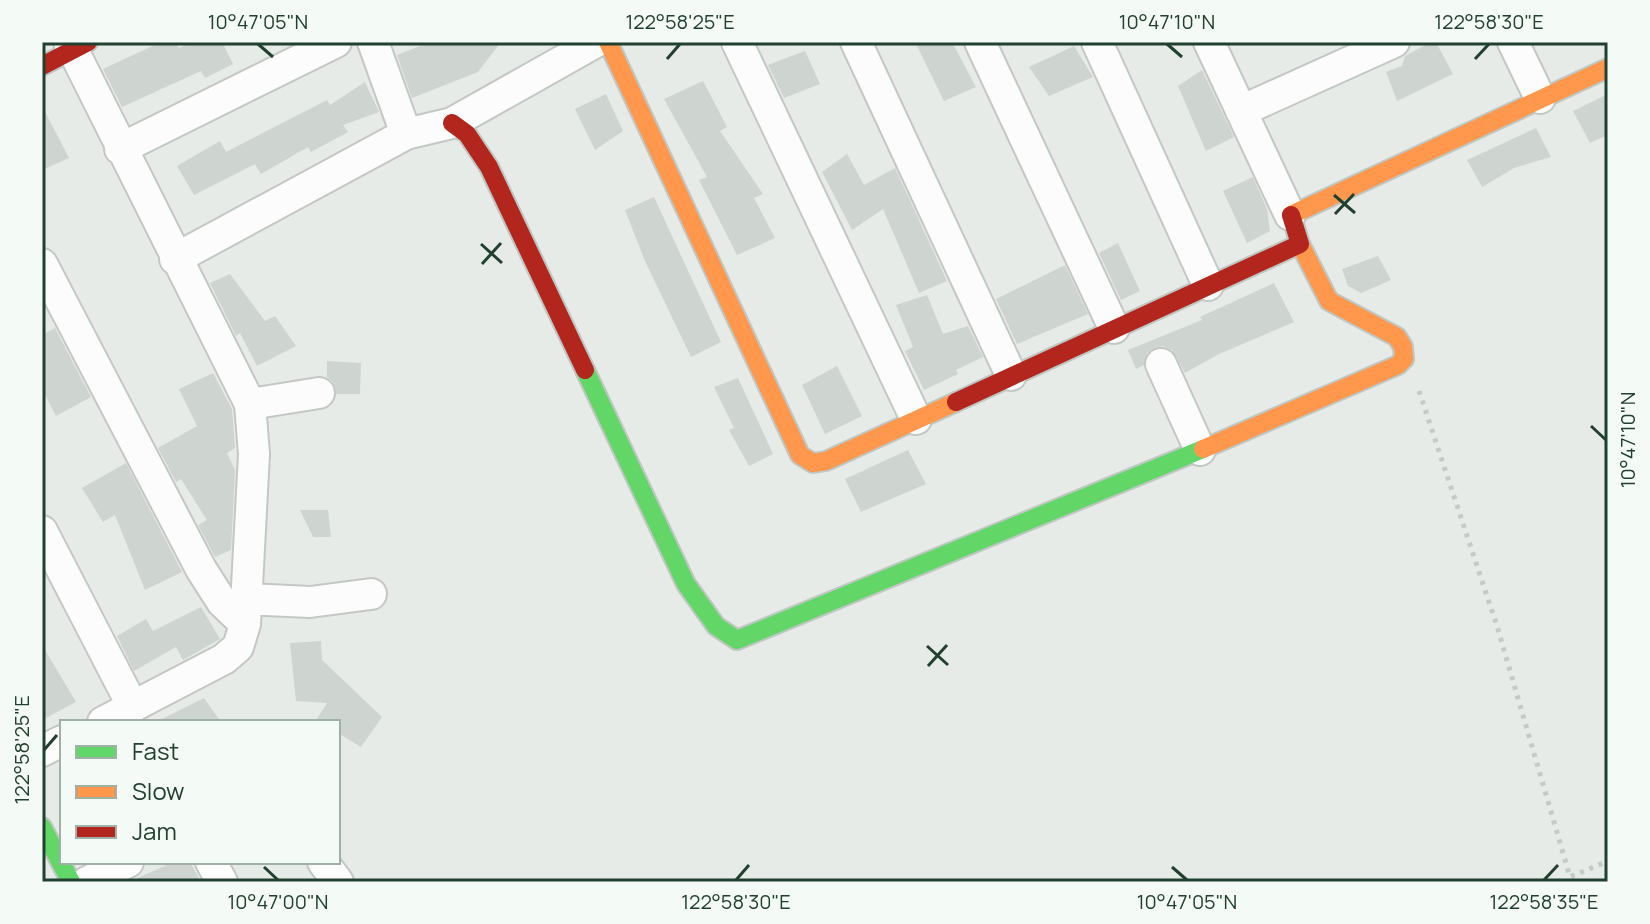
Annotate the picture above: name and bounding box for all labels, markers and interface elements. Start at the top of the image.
text: 10°47'05"N [208,8,308,35]
text: 122°58'25"E [625,8,735,35]
text: 10°47'10"N [1119,8,1215,35]
text: 122°58'30"E [1434,8,1544,35]
text: 10°47'10"N [1614,392,1641,488]
text: 122°58'25"E [8,695,35,805]
legend [60,720,340,864]
text: Fast [132,734,179,767]
text: Slow [132,774,185,807]
text: Jam [132,814,177,847]
text: 10°47'00"N [227,888,329,915]
text: 122°58'30"E [681,888,791,915]
text: 10°47'05"N [1137,888,1237,915]
text: 122°58'35"E [1490,888,1598,915]

